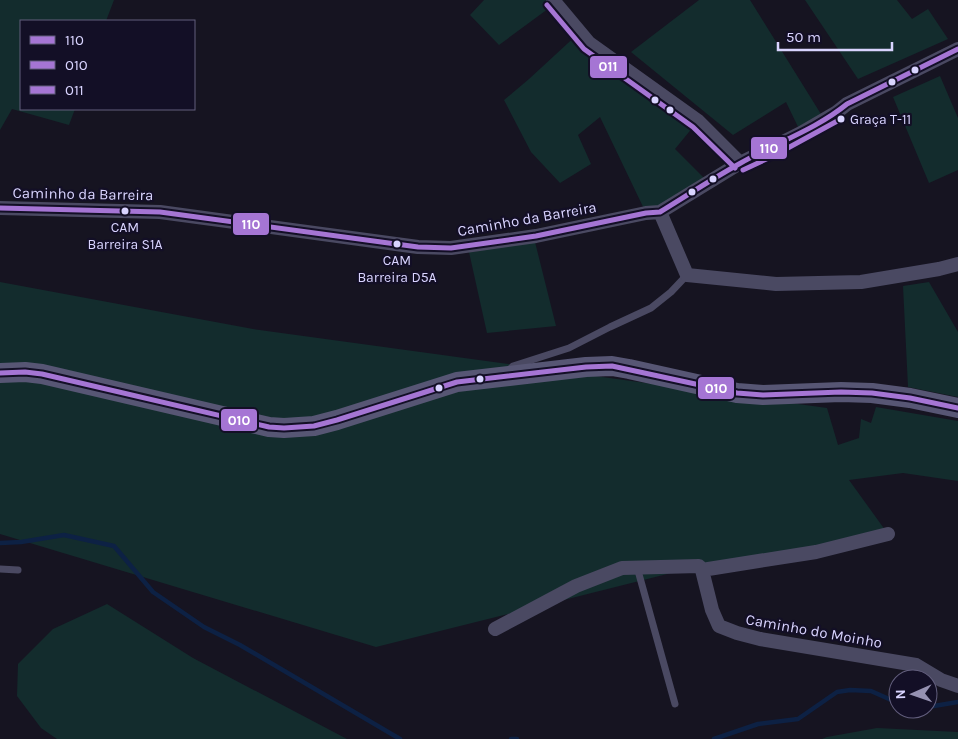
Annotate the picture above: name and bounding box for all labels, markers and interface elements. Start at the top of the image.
legend [20,20,195,110]
scale bar [778,20,892,52]
text: 50 m [786,28,821,46]
text: 110 [65,31,84,49]
line badge: 011 [589,55,628,79]
text: 010 [65,56,88,74]
text: 011 [599,58,617,75]
unlabelled marker [910,65,920,75]
unlabelled marker [887,77,897,87]
text: 011 [65,81,84,99]
unlabelled marker [650,95,660,105]
unlabelled marker [665,105,675,115]
place label: Graça T-11 [850,111,911,128]
marker: Graça T-11 [836,114,846,124]
line badge: 110 [750,136,788,160]
text: 110 [760,140,779,157]
unlabelled marker [708,174,718,184]
street label: Caminho da Barreira [12,184,154,204]
unlabelled marker [687,187,697,197]
street label: Caminho da Barreira [456,198,598,240]
marker: CAM Barreira S1A [120,206,130,216]
line badge: 110 [232,212,270,236]
text: 110 [242,216,261,233]
place label: CAM Barreira S1A [87,219,163,253]
marker: CAM Barreira D5A [392,239,402,249]
place label: CAM Barreira D5A [357,252,437,286]
unlabelled marker [475,374,485,384]
line badge: 010 [697,376,735,400]
text: 010 [705,380,727,397]
unlabelled marker [434,383,444,393]
line badge: 010 [220,408,258,432]
text: 010 [228,412,250,429]
street label: Caminho do Moinho [744,610,884,652]
north arrow [888,669,938,719]
text: N [892,689,909,700]

